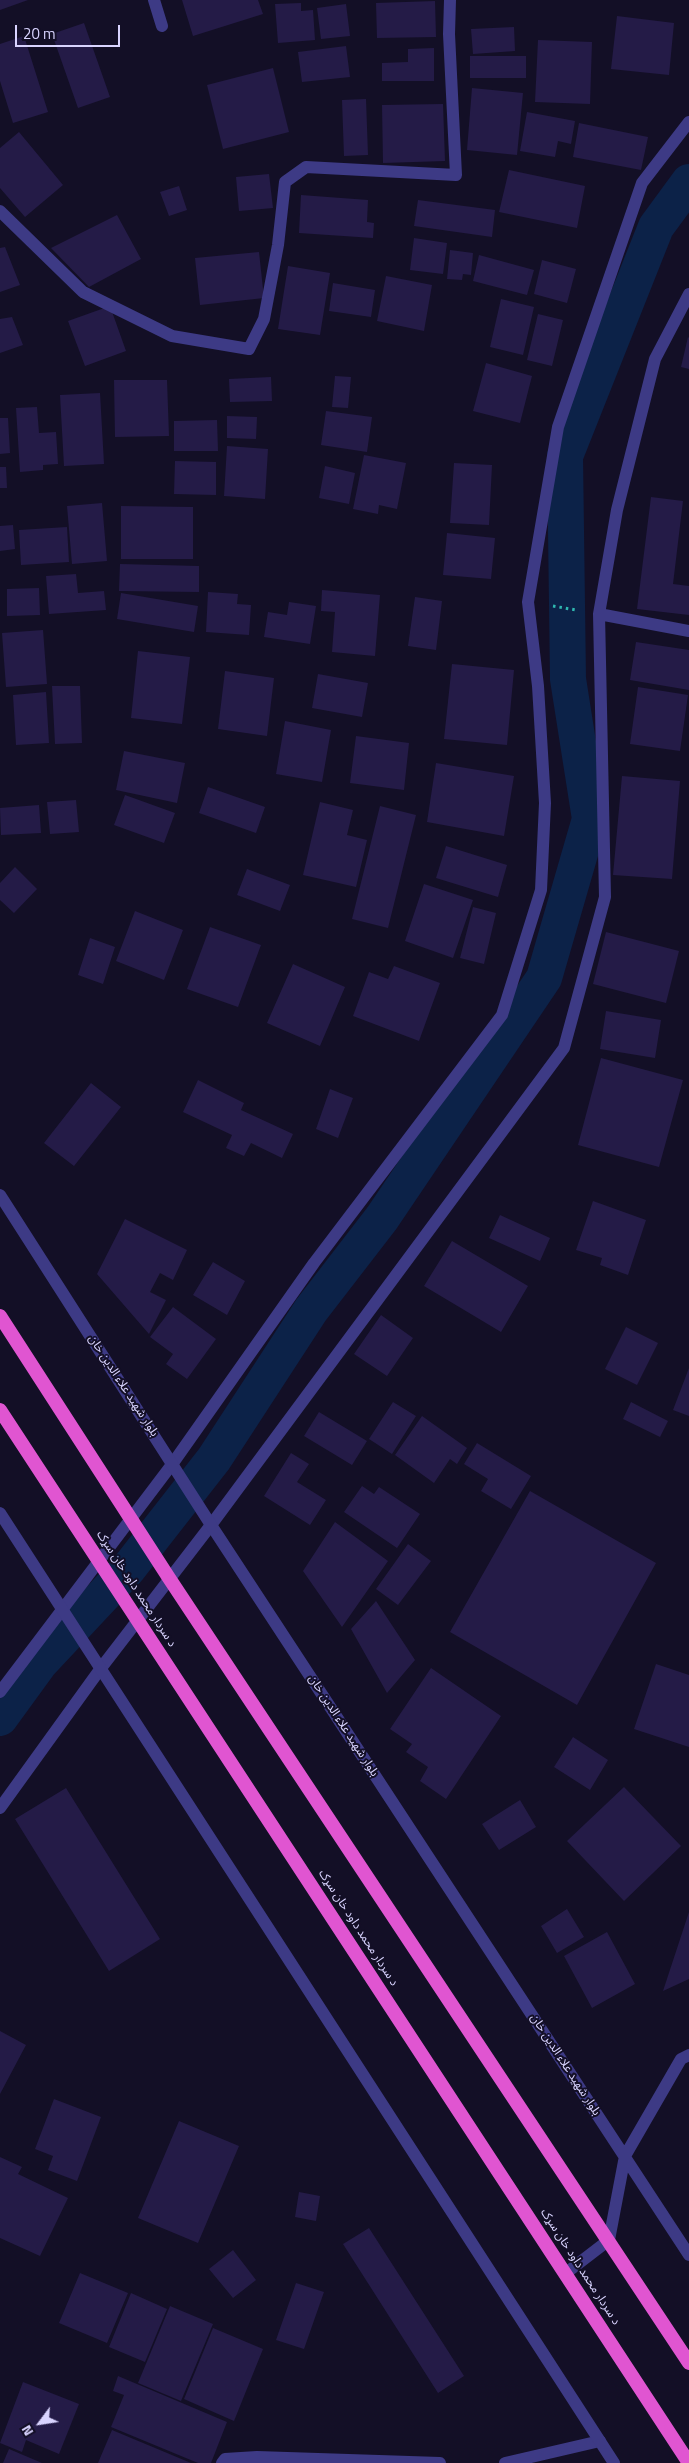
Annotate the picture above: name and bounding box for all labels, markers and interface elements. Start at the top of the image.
scale bar [18,15,122,47]
text: 20 m [23,22,56,45]
street label: بلوار شهید علاء الدین خان [85,1332,161,1440]
street label: د سردار محمد داود خان سړک [93,1528,179,1650]
street label: بلوار شهید علاء الدین خان [305,1672,381,1780]
street label: د سردار محمد داود خان سړک [315,1867,401,1989]
street label: بلوار شهید علاء الدین خان [527,2011,603,2119]
street label: د سردار محمد داود خان سړک [537,2206,623,2328]
north arrow [15,2398,65,2448]
text: N [15,2421,38,2441]

